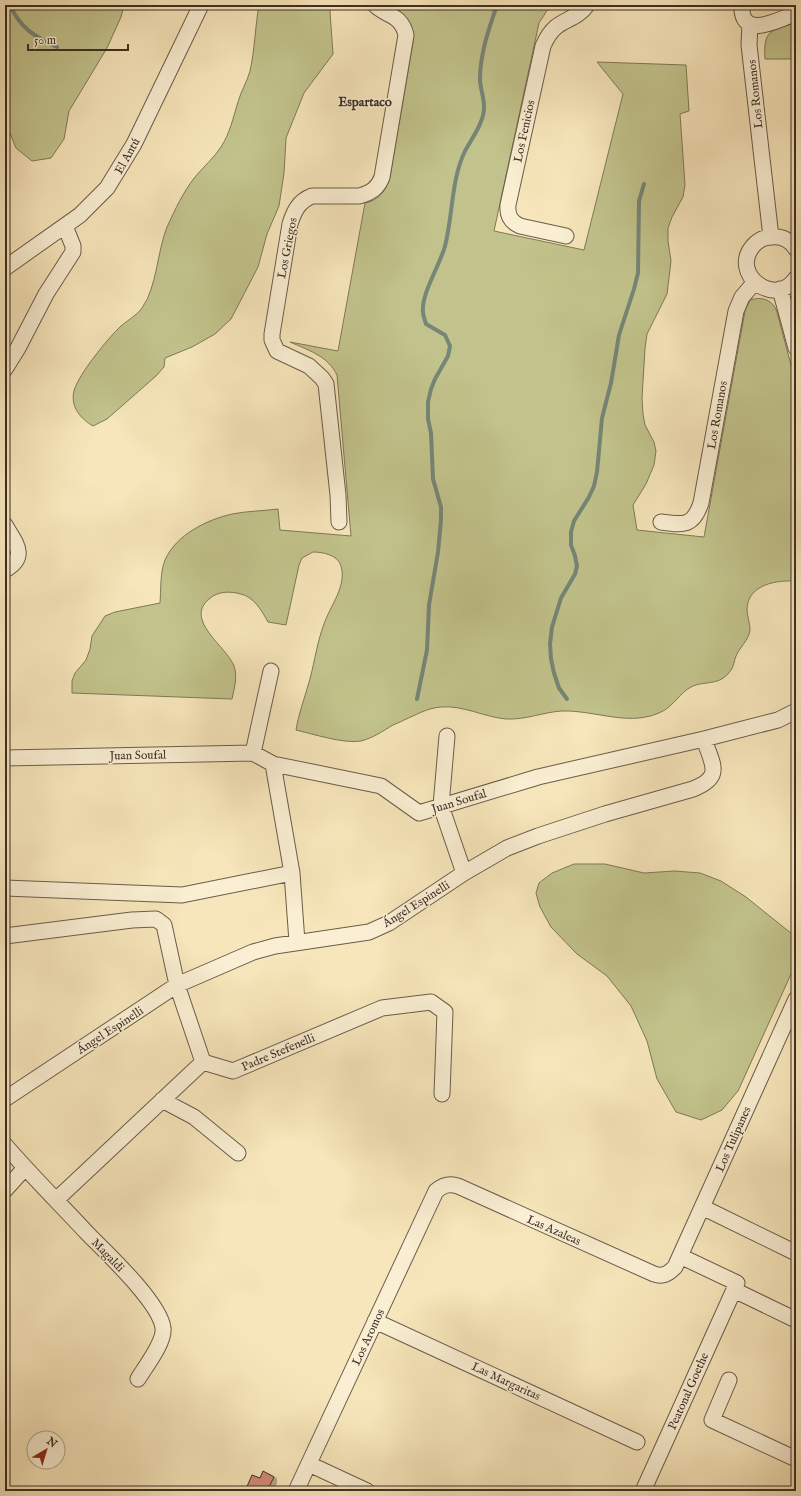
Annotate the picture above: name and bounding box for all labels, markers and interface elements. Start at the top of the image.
scale bar [28,26,128,52]
text: 50 m [34,33,56,48]
street label: Los Romanos [744,59,767,129]
district label: Espartaco [338,94,392,111]
street label: Los Fenicios [511,98,538,164]
street label: El Antú [111,136,143,177]
street label: Los Griegos [274,216,301,280]
street label: Los Romanos [704,380,731,450]
street label: Juan Soufal [108,747,167,765]
street label: Juan Soufal [428,786,489,818]
street label: Ángel Espinelli [379,877,453,932]
street label: Ángel Espinelli [73,1003,147,1059]
street label: Padre Stefenelli [239,1030,317,1075]
street label: Los Tulipanes [712,1104,755,1175]
street label: Las Azaleas [524,1212,583,1249]
street label: Magaldi [88,1235,127,1275]
street label: Los Aromos [349,1306,388,1368]
street label: Peatonal Goethe [665,1350,712,1432]
street label: Las Margaritas [469,1359,543,1404]
north arrow [26,1430,66,1470]
text: N [43,1434,60,1452]

